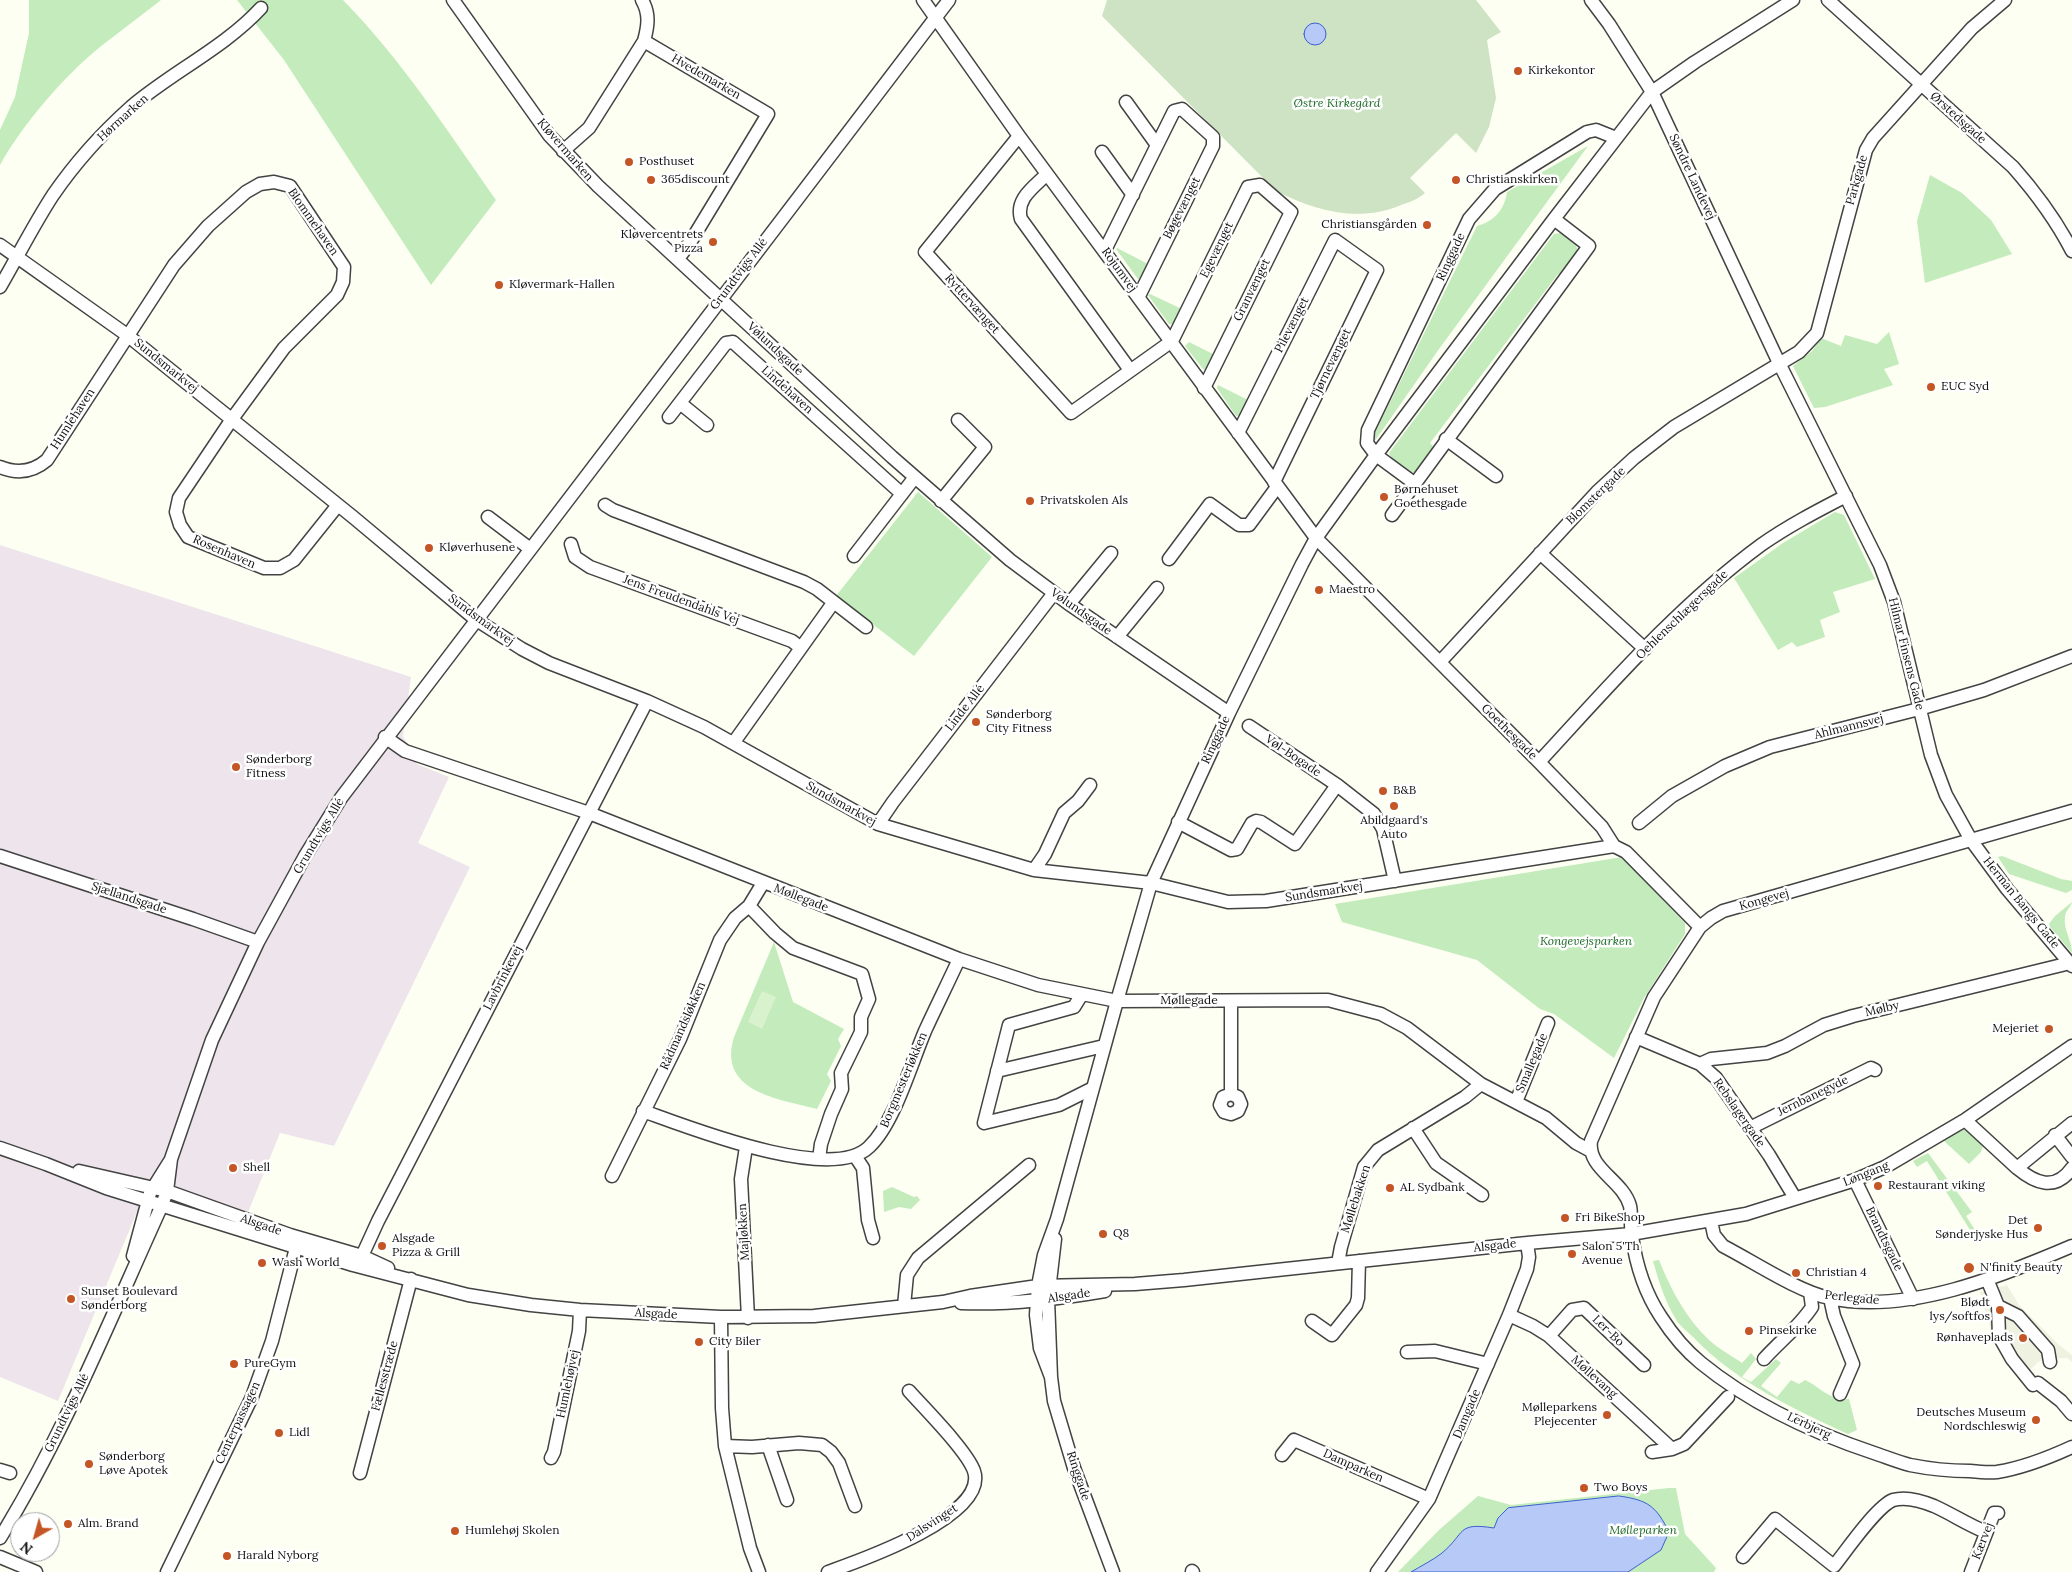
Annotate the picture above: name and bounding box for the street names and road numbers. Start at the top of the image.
street label: Hvedemarken [669,51,743,103]
street label: Ørstedsgade [1927,89,1989,147]
street label: Hørmarken [95,91,151,145]
street label: Kløvermarken [534,116,596,184]
street label: Søndre Landevej [1666,132,1718,222]
street label: Parkgade [1843,153,1871,207]
street label: Bøgevænget [1160,175,1204,241]
street label: Blommehaven [285,186,341,258]
street label: Egevænget [1197,220,1237,280]
street label: Ringgade [1434,231,1468,283]
street label: Grundtvigs Allé [707,235,771,313]
street label: Rojumvej [1098,245,1140,295]
street label: Granvænget [1231,256,1273,324]
street label: Ryttervænget [941,271,1003,337]
street label: Pilevænget [1272,295,1312,355]
street label: Vølundsgade [744,319,806,379]
street label: Tjørnevænget [1308,326,1354,402]
street label: Sundsmarkvej [131,336,201,396]
street label: Lindehaven [758,363,816,417]
street label: Humlehaven [48,386,98,452]
street label: Blomstergade [1563,464,1629,528]
street label: Rosenhaven [190,532,258,572]
street label: Oehlenschlægersgade [1633,567,1731,663]
street label: Jens Freudendahls Vej [621,572,741,628]
street label: Vølundsgade [1048,586,1114,638]
street label: Sundsmarkvej [445,591,517,649]
street label: Hilmar Finsens Gade [1885,596,1927,712]
street label: Linde Allé [942,682,988,734]
street label: Goethesgade [1478,701,1540,763]
street label: Ahlmannsvej [1813,711,1885,743]
street label: Ringgade [1199,714,1233,766]
street label: Vøl-Bogade [1262,732,1324,780]
street label: Sundsmarkvej [803,779,879,829]
street label: Grundtvigs Allé [291,795,347,877]
street label: Herman Bangs Gade [1980,854,2062,952]
street label: Sjællandsgade [89,879,169,917]
street label: Sundsmarkvej [1284,879,1364,905]
street label: Møllegade [772,881,830,915]
street label: Kongevej [1738,886,1790,914]
street label: Lavbrinkevej [481,943,525,1013]
street label: Rådmandsløkken [657,980,709,1072]
street label: Møllegade [1160,994,1218,1008]
street label: Mølby [1864,998,1900,1020]
street label: Borgmesterløkken [877,1030,931,1130]
street label: Smallegade [1513,1031,1551,1095]
street label: Jernbanegyde [1775,1073,1851,1119]
street label: Rebslagergade [1710,1076,1768,1150]
street label: Løngang [1841,1158,1891,1190]
street label: Møllebakken [1338,1163,1374,1235]
street label: Majløkken [735,1203,753,1261]
street label: Brandtsgade [1862,1204,1906,1274]
street label: Alsgade [238,1211,284,1239]
street label: Alsgade [1473,1237,1517,1255]
street label: Alsgade [1047,1286,1091,1306]
street label: Perlegade [1824,1288,1880,1308]
street label: Alsgade [634,1306,678,1322]
street label: Ler-Bo [1589,1312,1627,1350]
street label: Fællesstræde [369,1339,401,1413]
street label: Humlehøjvej [554,1348,582,1420]
street label: Møllevang [1568,1353,1620,1401]
street label: Grundtvigs Allé [42,1371,92,1455]
street label: Centerpassagen [213,1379,263,1467]
street label: Damgade [1450,1387,1484,1441]
street label: Lerbjerg [1785,1410,1833,1442]
street label: Damparken [1321,1446,1385,1486]
street label: Ringgade [1063,1449,1093,1503]
street label: Dalsvinget [904,1501,960,1545]
street label: Kærvej [1969,1520,1997,1562]

